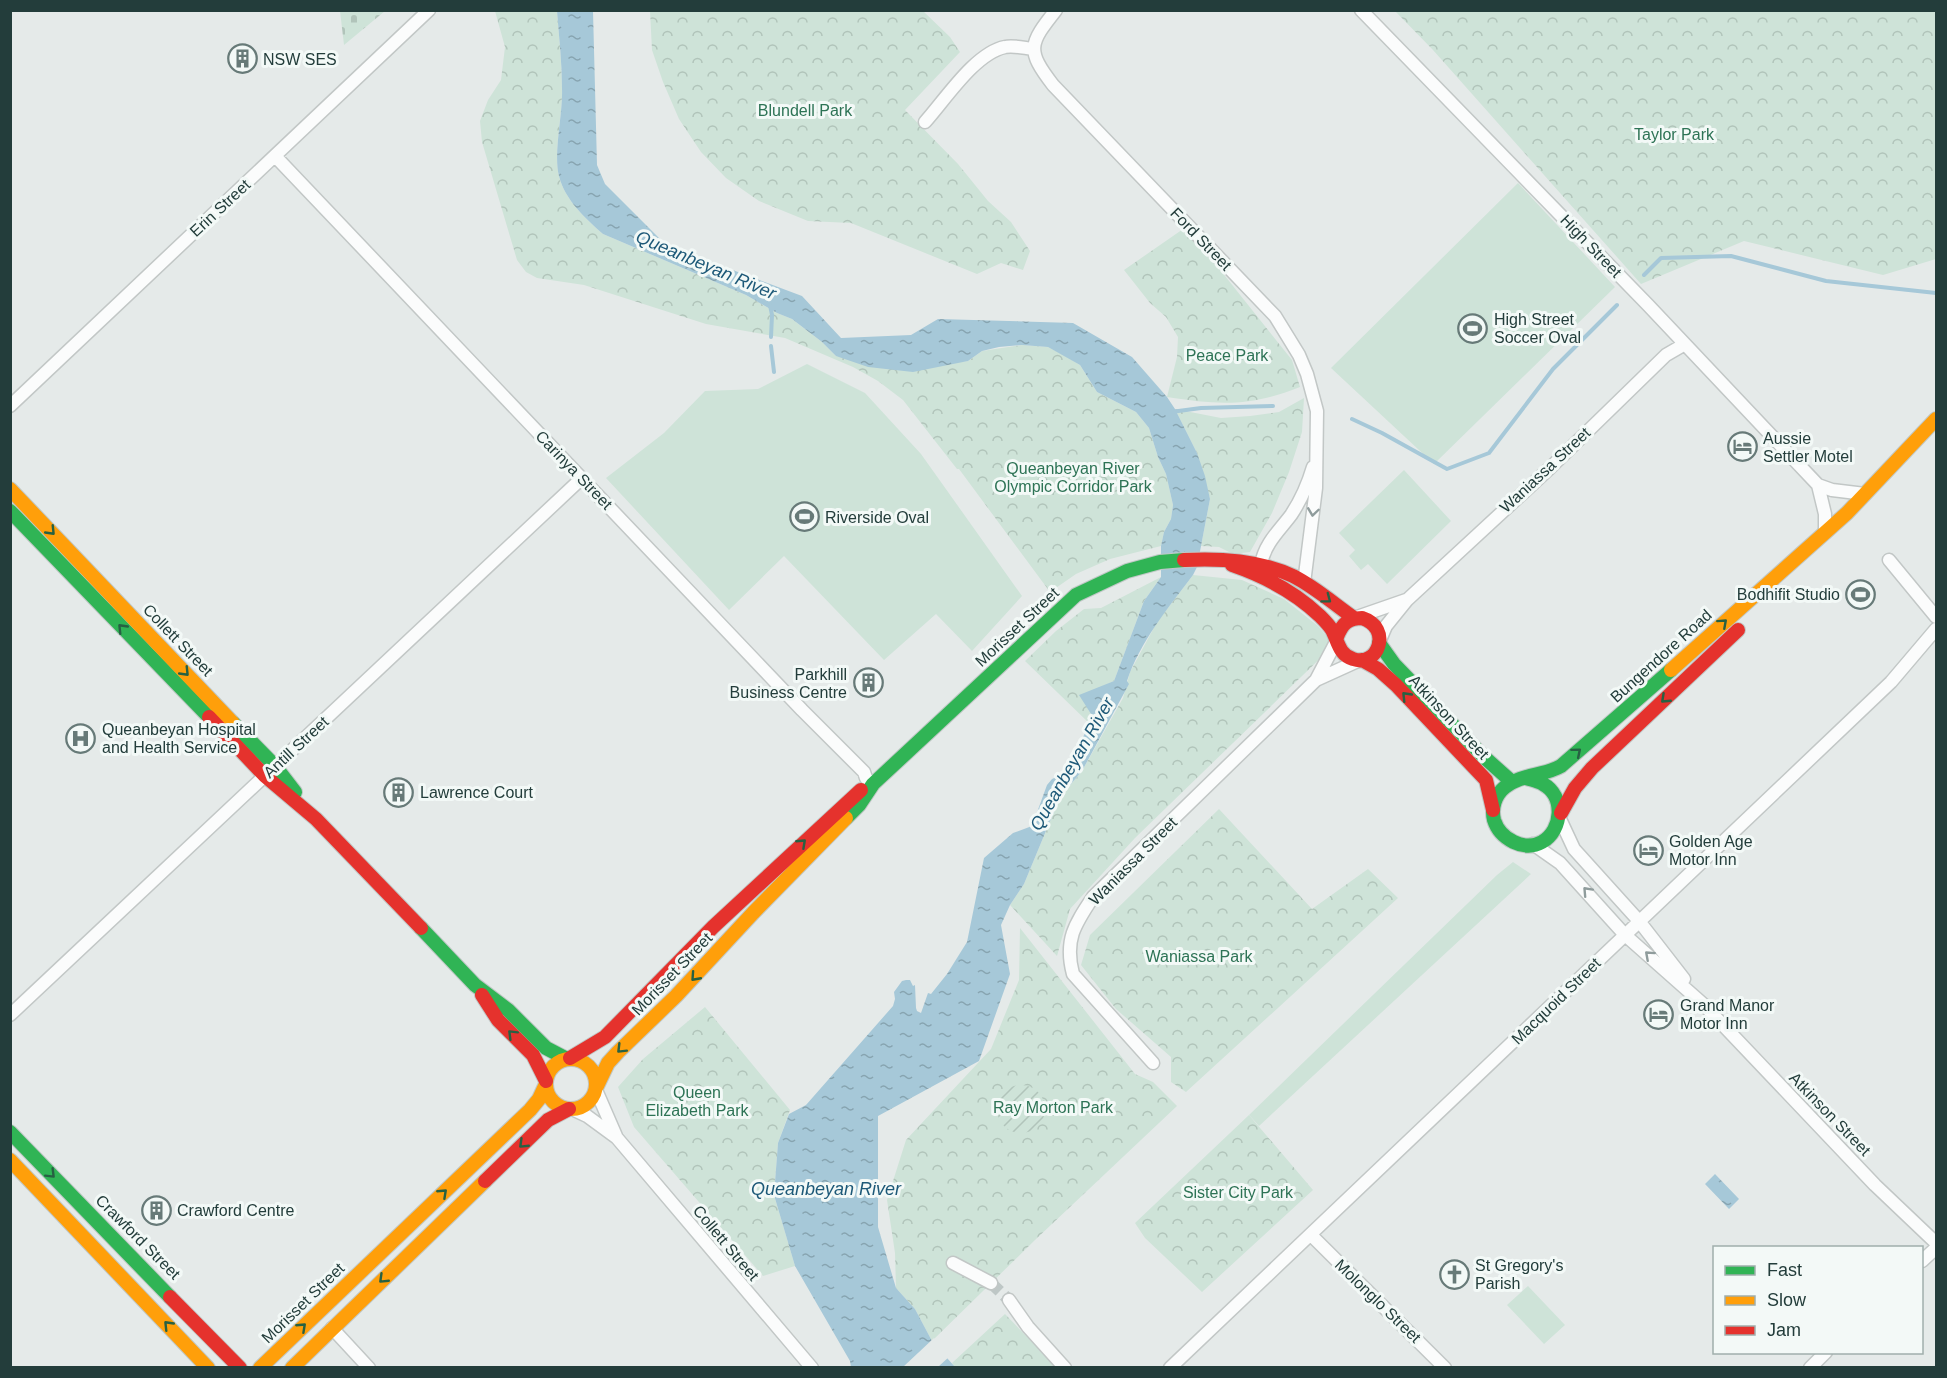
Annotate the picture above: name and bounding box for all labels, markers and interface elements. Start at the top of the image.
building icon: NSW SES [226,43,258,75]
place label: NSW SES [263,51,337,68]
park label: Blundell Park [758,102,853,119]
park label: Taylor Park [1634,126,1715,143]
street label: Erin Street [187,176,254,240]
street label: Ford Street [1167,204,1235,274]
street label: High Street [1557,211,1625,281]
water label: Queanbeyan River [633,226,780,304]
place label: High Street Soccer Oval [1494,311,1581,346]
sports icon: High Street Soccer Oval [1457,312,1489,344]
park label: Peace Park [1186,347,1269,364]
street label: Waniassa Street [1496,424,1594,516]
street label: Carinya Street [532,427,616,513]
place label: Aussie Settler Motel [1763,430,1853,465]
hotel icon: Aussie Settler Motel [1726,431,1758,463]
park label: Queanbeyan River Olympic Corridor Park [994,460,1153,495]
sports icon: Riverside Oval [788,501,820,533]
one-way arrow [1308,508,1320,517]
place label: Riverside Oval [825,509,929,526]
one-way arrow [44,525,55,535]
sports icon: Bodhifit Studio [1845,578,1877,610]
street label: Morisset Street [972,584,1063,670]
place label: Bodhifit Studio [1737,586,1840,603]
one-way arrow [1320,591,1331,602]
street label: Collett Street [140,601,217,680]
street label: Bungendore Road [1607,606,1715,706]
one-way arrow [1716,619,1727,630]
one-way arrow [118,624,129,634]
one-way arrow [178,665,189,676]
place label: Parkhill Business Centre [730,666,847,701]
building icon: Parkhill Business Centre [852,667,884,699]
street label: Atkinson Street [1406,672,1493,763]
one-way arrow [1403,692,1414,703]
one-way arrow [1661,692,1672,703]
water label: Queanbeyan River [1026,693,1119,834]
street label: Antill Street [260,713,332,781]
place label: Queanbeyan Hospital and Health Service [102,721,256,756]
hospital icon: Queanbeyan Hospital and Health Service [65,722,97,754]
one-way arrow [1570,748,1581,759]
building icon: Lawrence Court [383,776,415,808]
place label: Lawrence Court [420,784,534,801]
street label: Waniassa Street [1086,813,1181,908]
place label: Golden Age Motor Inn [1669,833,1753,868]
hotel icon: Golden Age Motor Inn [1632,834,1664,866]
one-way arrow [794,840,805,851]
one-way arrow [1583,887,1594,897]
street label: Morisset Street [629,929,716,1019]
park label: Waniassa Park [1146,948,1254,965]
one-way arrow [1645,951,1655,962]
street label: Macquoid Street [1508,954,1604,1048]
one-way arrow [691,970,702,980]
place label: Grand Manor Motor Inn [1680,997,1775,1032]
hotel icon: Grand Manor Motor Inn [1643,998,1675,1030]
one-way arrow [509,1030,519,1041]
one-way arrow [617,1042,628,1052]
street label: Atkinson Street [1786,1069,1874,1159]
park label: Queen Elizabeth Park [645,1084,750,1119]
park label: Ray Morton Park [993,1099,1114,1116]
one-way arrow [520,1137,531,1148]
one-way arrow [44,1166,55,1177]
water label: Queanbeyan River [751,1179,902,1199]
park label: Sister City Park [1183,1184,1294,1201]
one-way arrow [437,1189,447,1200]
street label: Crawford Street [92,1191,184,1283]
building icon: Crawford Centre [140,1194,172,1226]
place label: Crawford Centre [177,1202,294,1219]
street label: Collett Street [690,1202,763,1284]
legend [1713,1246,1923,1354]
street label: Molonglo Street [1332,1256,1425,1346]
place label: St Gregory's Parish [1475,1257,1563,1292]
church icon: St Gregory's Parish [1438,1258,1470,1290]
street label: Morisset Street [258,1259,348,1346]
text: Fast [1767,1260,1802,1280]
one-way arrow [379,1272,389,1283]
text: Slow [1767,1290,1807,1310]
text: Jam [1767,1320,1801,1340]
one-way arrow [164,1322,175,1332]
one-way arrow [295,1324,306,1335]

